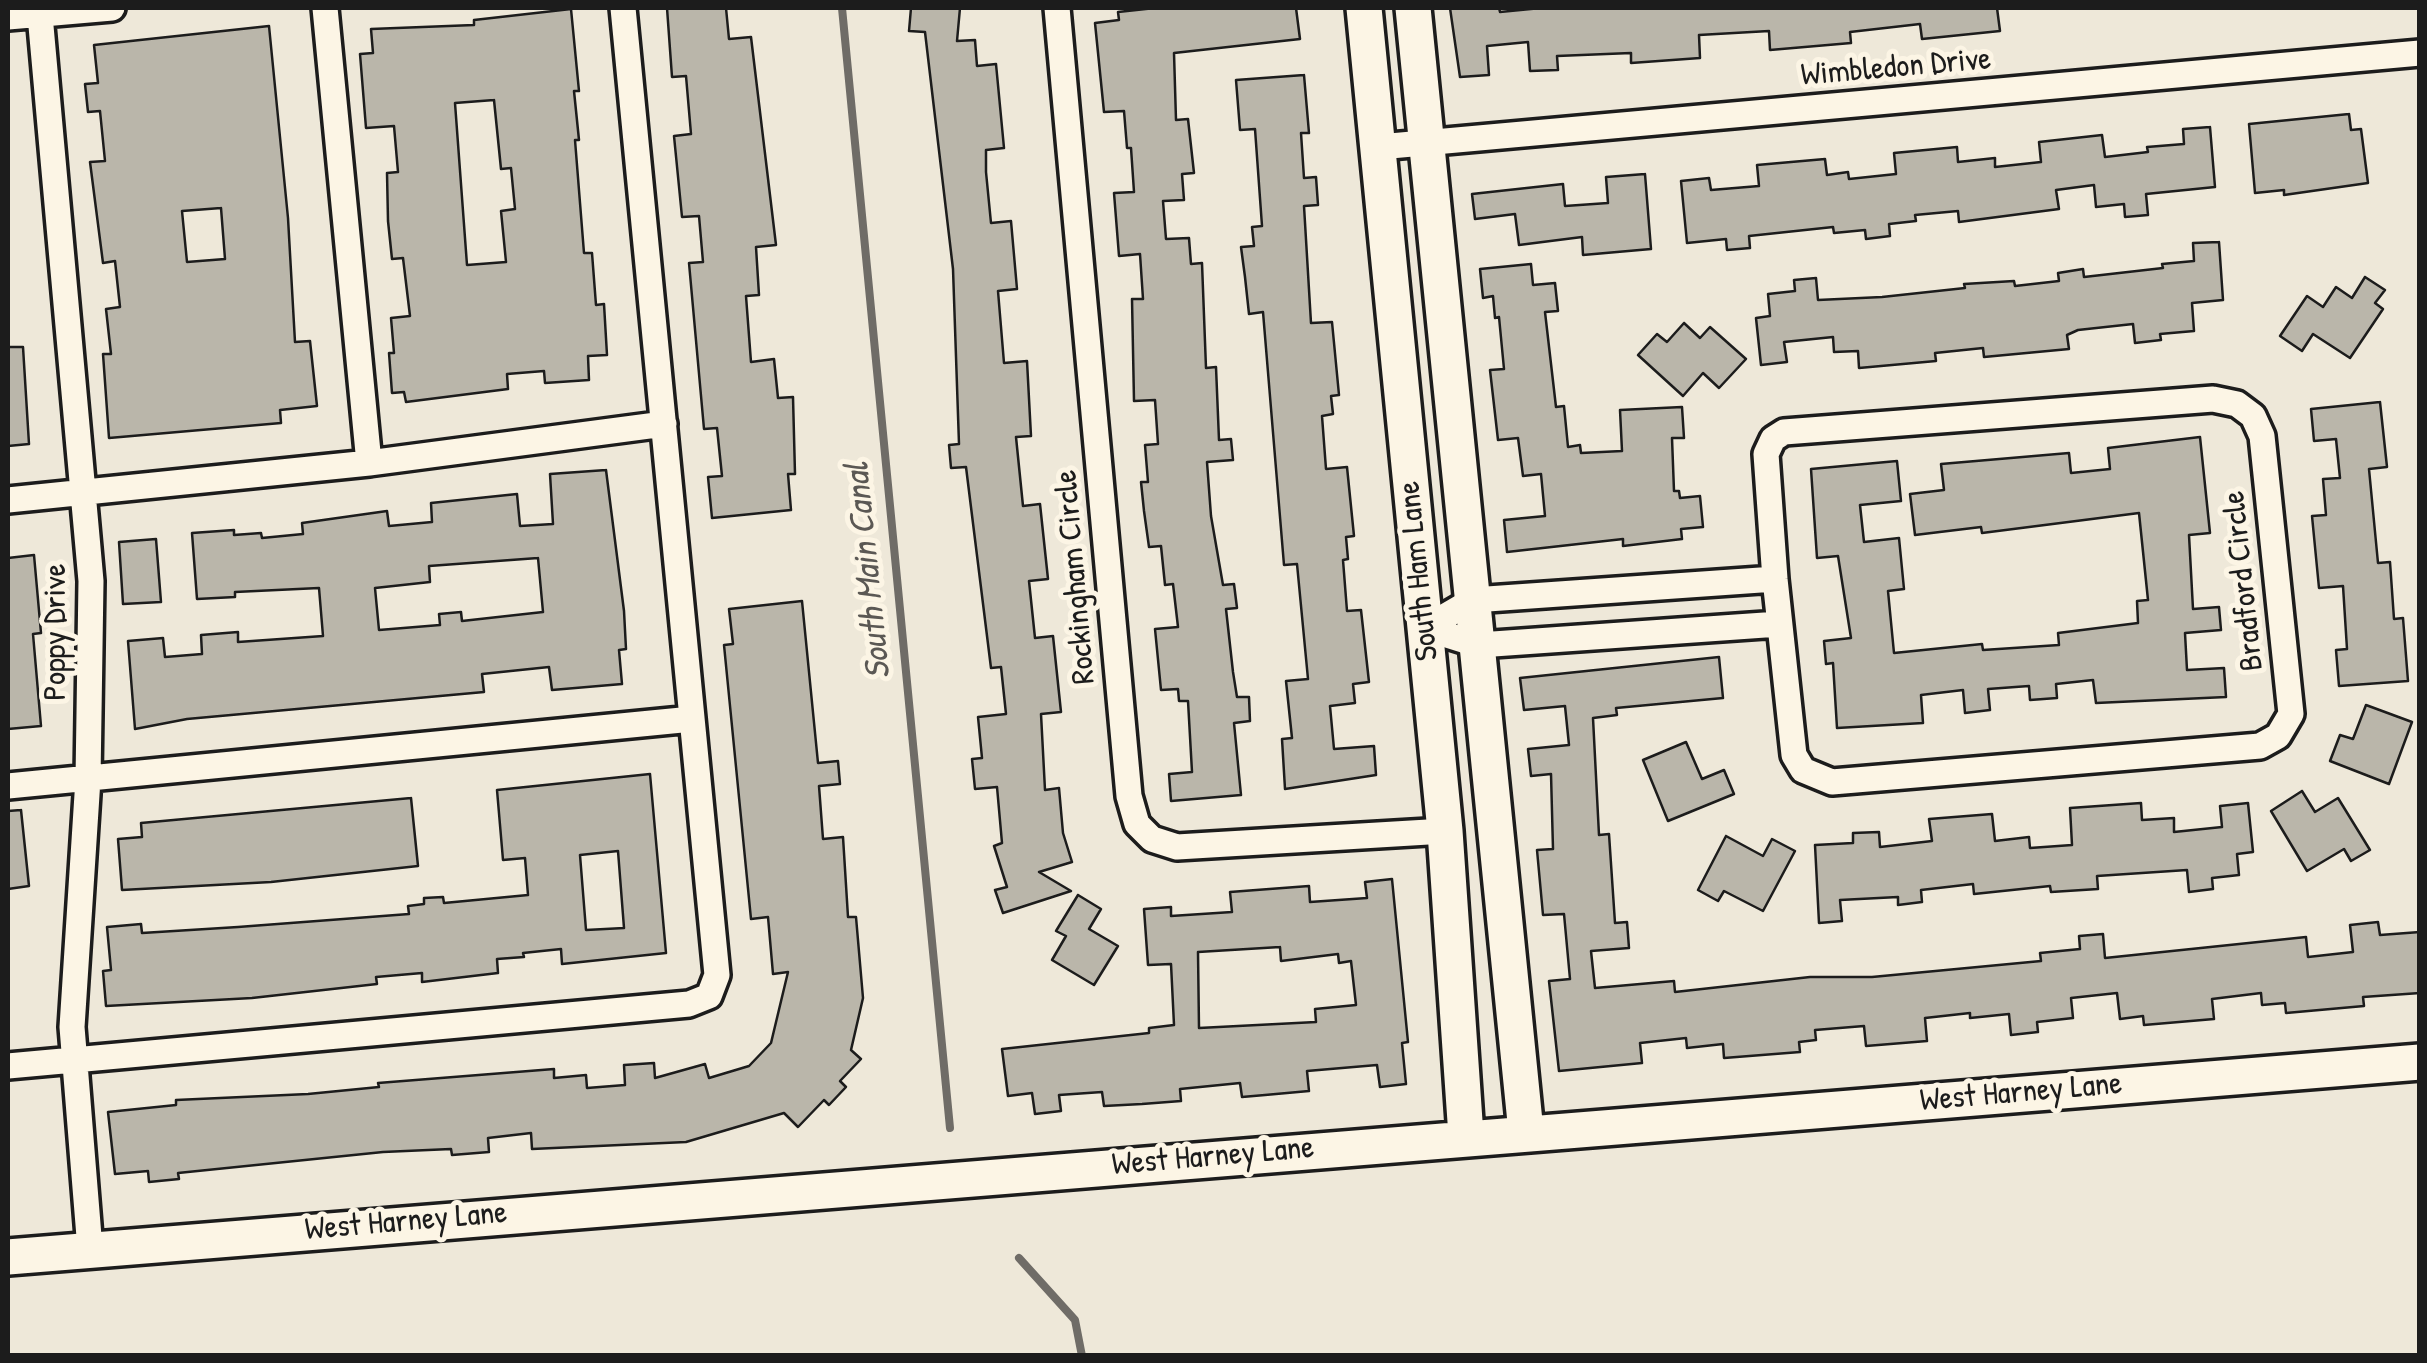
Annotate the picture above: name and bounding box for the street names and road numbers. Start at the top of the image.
street label: Wimbledon Drive [1799,41,1993,95]
street label: Rockingham Circle [1048,468,1104,686]
street label: South Ham Lane [1390,479,1448,663]
street label: Bradford Circle [2215,489,2273,673]
street label: Poppy Drive [37,564,75,700]
street label: West Harney Lane [1918,1065,2124,1121]
street label: West Harney Lane [1110,1129,1316,1185]
street label: West Harney Lane [303,1194,509,1250]

